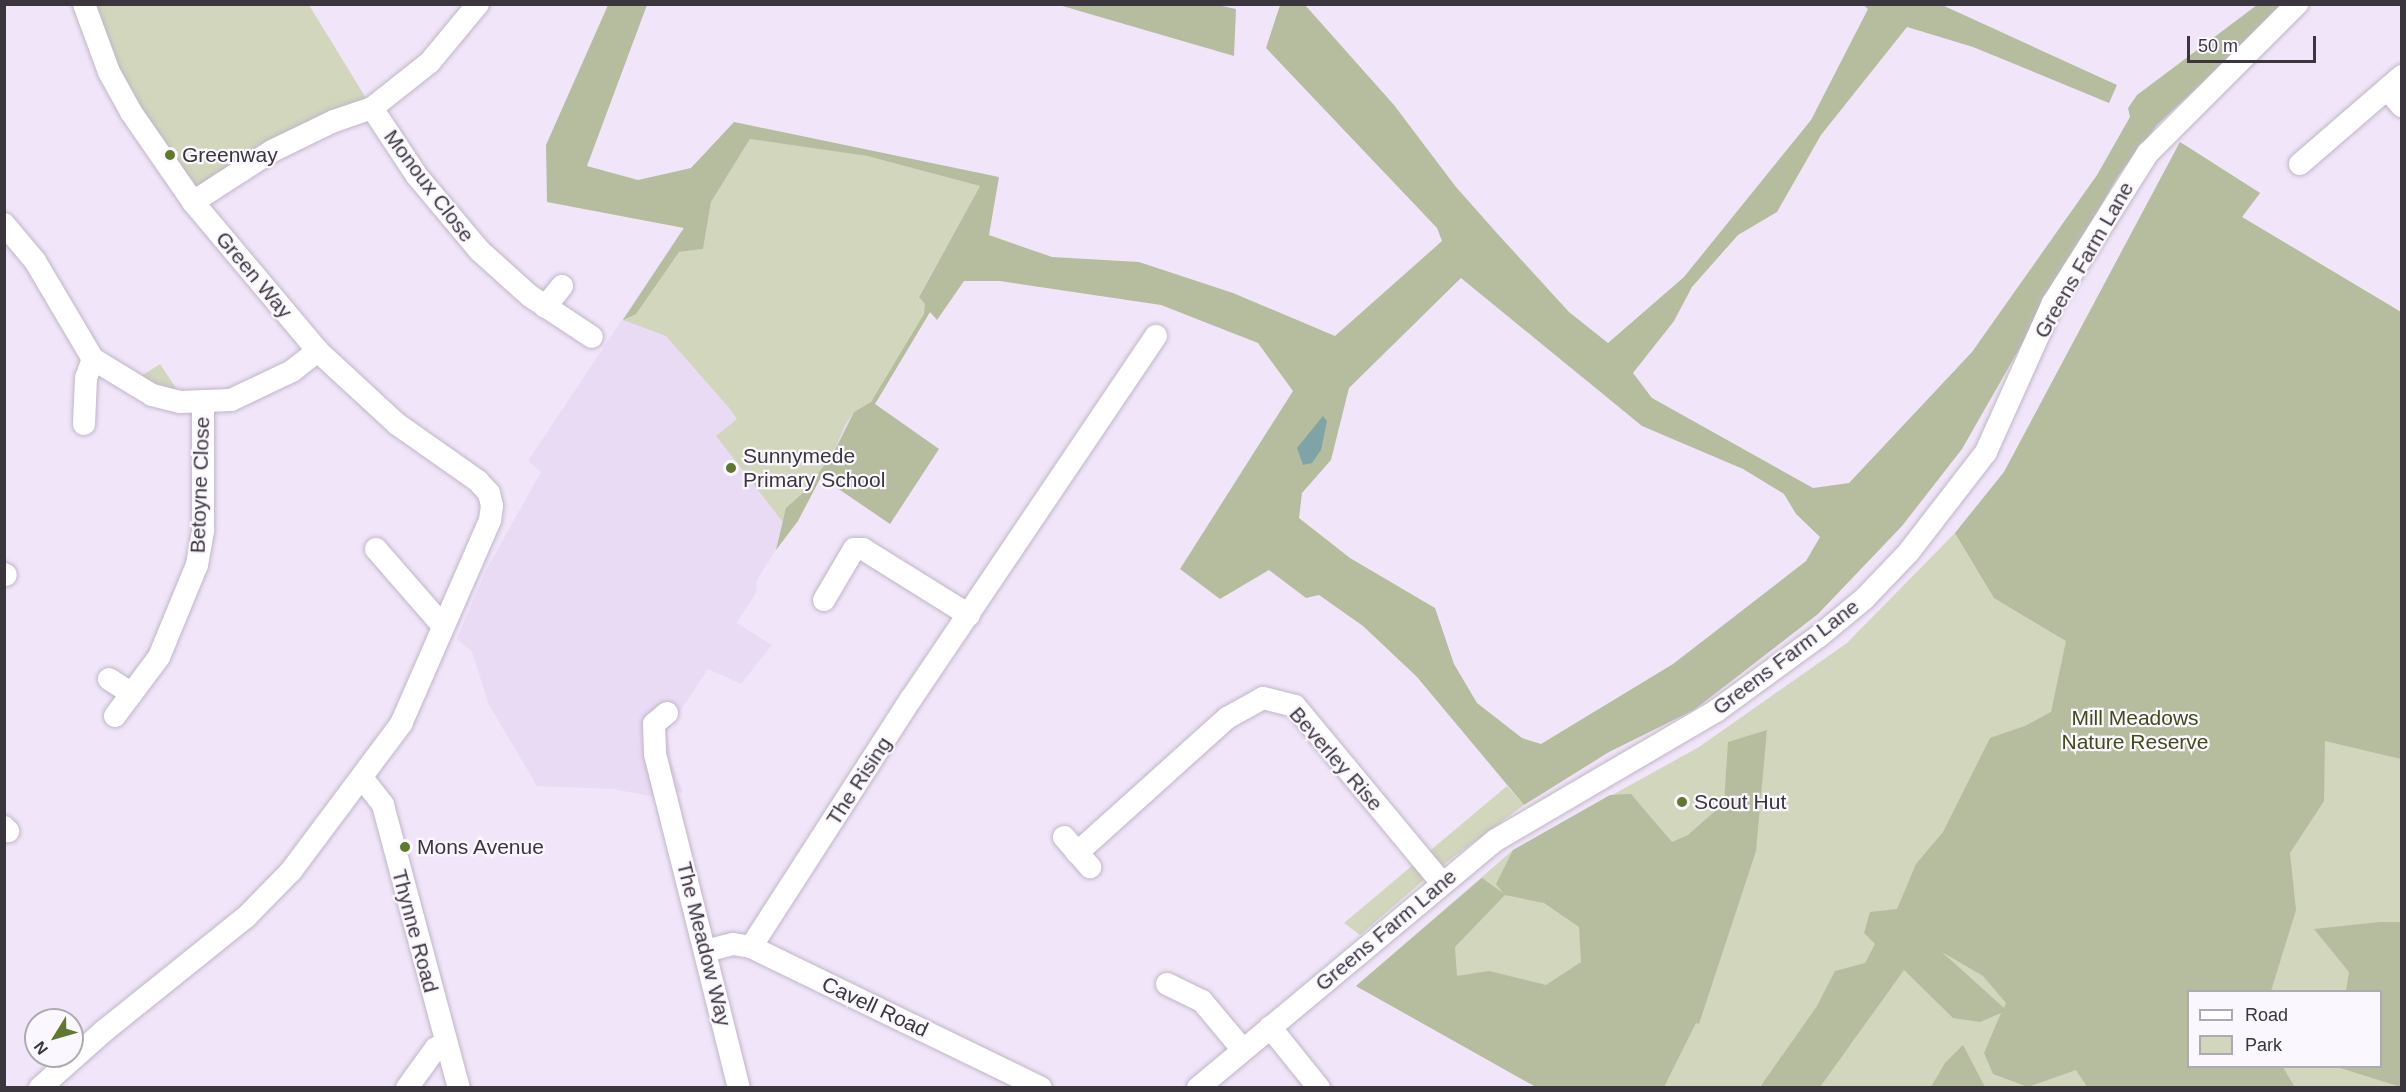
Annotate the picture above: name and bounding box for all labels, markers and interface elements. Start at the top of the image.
scale bar [2190,24,2319,62]
text: 50 m [2198,36,2238,56]
street label: Monoux Close [379,125,479,247]
place label: Greenway [182,142,278,168]
marker: Greenway [163,148,177,162]
street label: Greens Farm Lane [2029,177,2139,343]
street label: Green Way [210,227,298,323]
street label: Betoyne Close [185,416,215,554]
place label: Sunnymede Primary School [743,443,885,493]
marker: Sunnymede Primary School [724,461,738,475]
street label: Greens Farm Lane [1708,594,1864,720]
street label: Beverley Rise [1284,702,1388,816]
park label: Mill Meadows Nature Reserve [2061,705,2209,755]
street label: The Rising [821,732,897,830]
place label: Scout Hut [1694,789,1786,815]
marker: Scout Hut [1675,795,1689,809]
place label: Mons Avenue [417,834,545,860]
marker: Mons Avenue [398,840,412,854]
street label: The Meadow Way [671,859,737,1029]
street label: Greens Farm Lane [1310,864,1462,996]
street label: Thynne Road [387,867,443,995]
street label: Cavell Road [818,971,932,1043]
legend [2187,990,2382,1068]
text: Road [2245,1005,2288,1025]
north arrow [24,1008,84,1068]
text: Park [2245,1035,2282,1055]
text: N [31,1038,51,1058]

